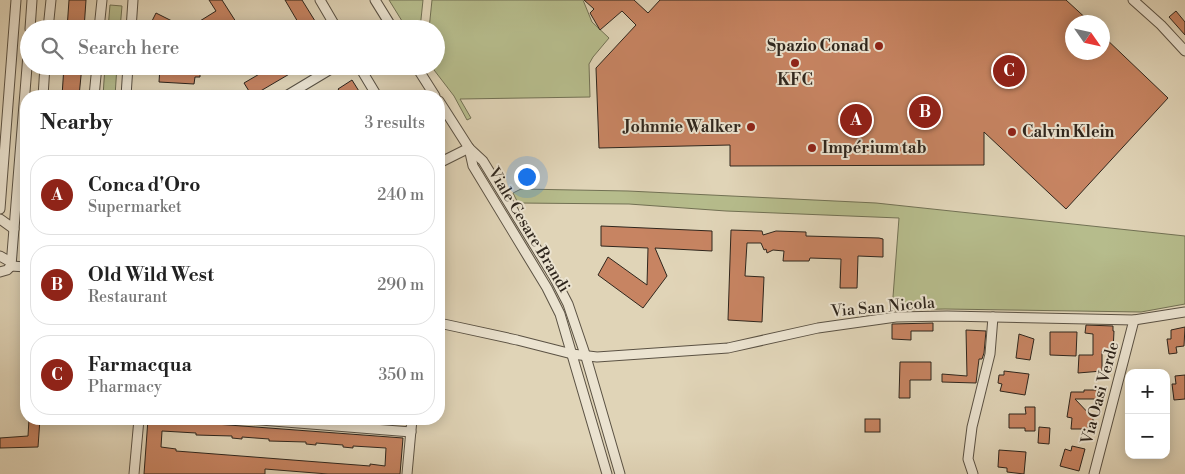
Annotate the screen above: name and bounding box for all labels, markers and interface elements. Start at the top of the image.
north arrow [1065,15,1110,60]
search box [20,20,445,75]
icon: search [38,34,66,62]
text: Search here [78,36,179,60]
place label: Spazio Conad [767,36,869,56]
marker: Spazio Conad [873,40,885,52]
pin: C [993,52,1025,90]
marker: KFC [789,57,801,69]
place label: KFC [777,70,813,90]
pin: B [909,93,941,131]
pin: A [840,101,872,139]
text: Nearby [40,110,113,136]
text: 3 results [364,113,425,133]
place label: Johnnie Walker [622,117,741,137]
marker: Johnnie Walker [745,121,757,133]
place label: Calvin Klein [1022,122,1115,142]
marker: Calvin Klein [1006,126,1018,138]
place label: Impérium tab [822,138,927,158]
marker: Impérium tab [806,142,818,154]
street label: Viale Cesare Brandi [483,163,574,296]
your location [514,164,540,190]
text: Conca d'Oro [88,173,200,197]
text: A [51,185,63,205]
text: 240 m [377,185,424,205]
text: Supermarket [88,197,182,217]
text: Old Wild West [88,263,214,287]
text: B [51,275,63,295]
text: 290 m [377,275,424,295]
text: Restaurant [88,287,167,307]
street label: Via San Nicola [829,292,937,322]
street label: Via Oasi Verde [1076,339,1123,448]
text: Farmacqua [88,353,192,377]
text: C [51,365,63,385]
text: 350 m [378,365,424,385]
map controls [1125,369,1170,459]
button: + [1125,369,1170,414]
text: Pharmacy [88,377,162,397]
button: − [1125,414,1170,459]

